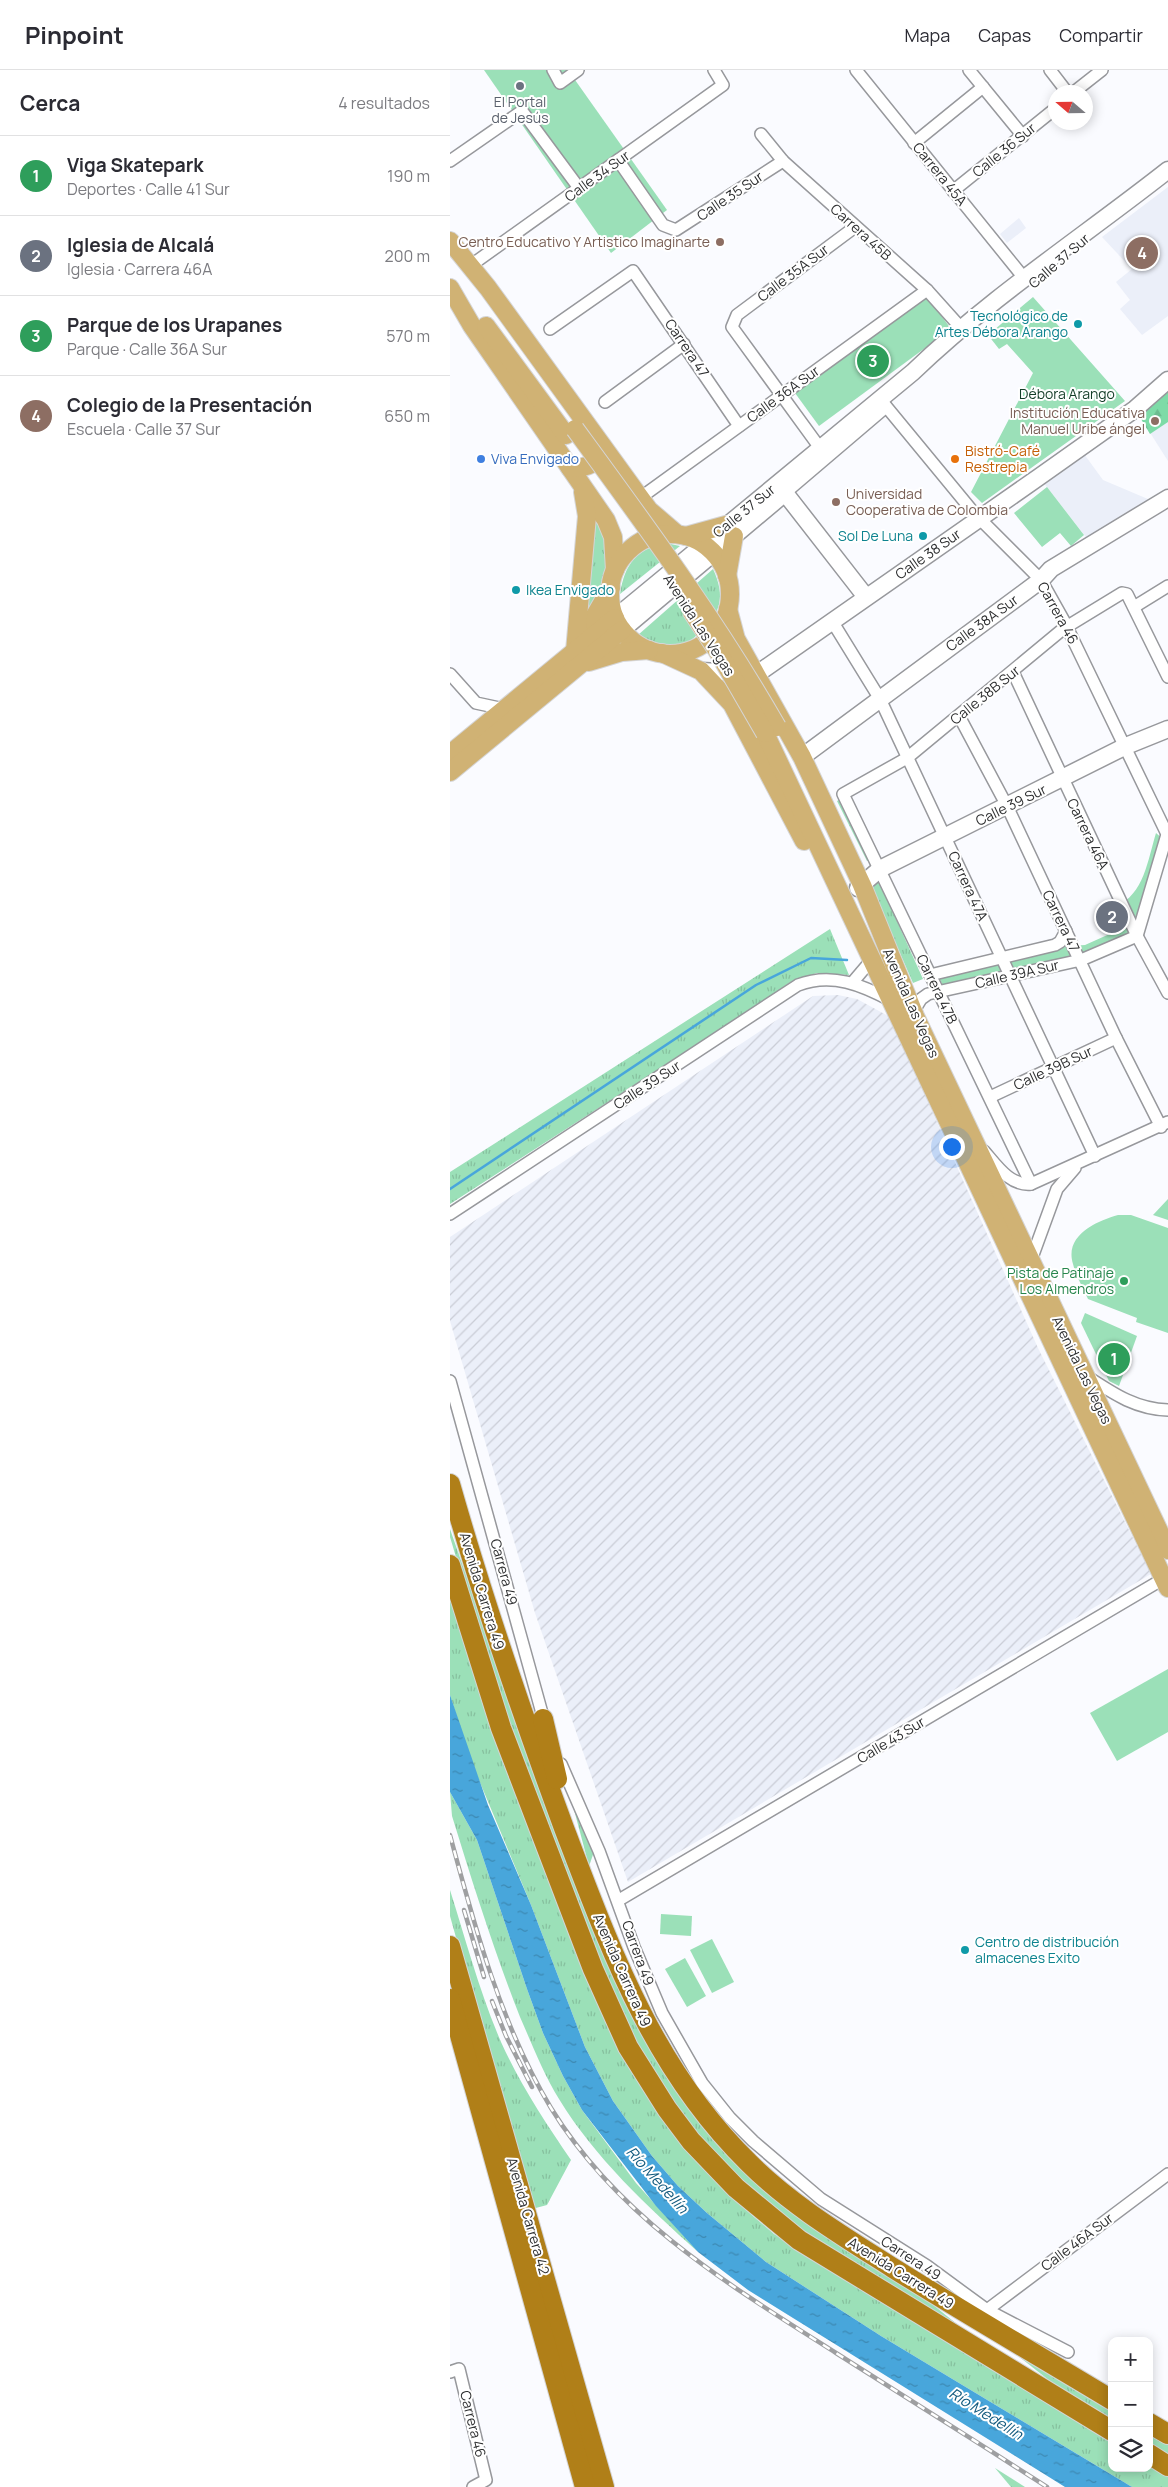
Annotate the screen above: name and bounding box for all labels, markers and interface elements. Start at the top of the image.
text: Pinpoint [25,18,124,51]
text: Mapa [904,23,950,47]
text: Capas [978,23,1031,47]
text: Compartir [1059,23,1143,47]
marker: El Portal de Jesús [514,80,526,92]
north arrow [1048,85,1093,130]
text: Cerca [20,89,80,117]
text: 4 resultados [338,92,430,114]
place label: El Portal de Jesús [492,92,548,127]
street label: Calle 36 Sur [968,118,1039,181]
street label: Carrera 45A [909,138,972,209]
street label: Calle 34 Sur [560,146,633,206]
text: Viga Skatepark [67,152,204,178]
text: 1 [32,165,40,187]
text: 190 m [387,165,430,187]
street label: Calle 35 Sur [693,166,767,225]
text: Deportes · Calle 41 Sur [67,178,230,200]
street label: Carrera 45B [827,199,896,264]
street label: Calle 37 Sur [1024,229,1093,292]
text: Iglesia de Alcalá [67,232,214,258]
place label: Centro Educativo Y Artistico Imaginarte [458,232,710,251]
pin: 4 [1126,234,1158,272]
marker: Centro Educativo Y Artistico Imaginarte [714,236,726,248]
street label: Calle 35A Sur [753,239,832,306]
text: 2 [31,245,41,267]
text: 200 m [385,245,430,267]
text: Iglesia · Carrera 46A [67,258,212,280]
place label: Tecnológico de Artes Débora Arango [935,306,1068,341]
text: Parque de los Urapanes [67,312,282,338]
street label: Carrera 47 [661,315,714,381]
marker: Tecnológico de Artes Débora Arango [1072,318,1084,330]
text: 3 [31,325,41,347]
text: 570 m [386,325,430,347]
text: Parque · Calle 36A Sur [67,338,227,360]
pin: 3 [857,342,889,380]
street label: Calle 36A Sur [743,361,823,426]
park label: Débora Arango [1019,384,1115,403]
text: Colegio de la Presentación [67,392,312,418]
place label: Institución Educativa Manuel Uribe ángel [1010,403,1145,438]
text: 4 [31,405,41,427]
text: 650 m [384,405,430,427]
marker: Institución Educativa Manuel Uribe ángel [1149,415,1161,427]
text: Escuela · Calle 37 Sur [67,418,220,440]
place label: Bistró-Café Restrepia [965,441,1040,476]
place label: Viva Envigado [491,449,579,468]
marker: Viva Envigado [475,453,487,465]
marker: Bistró-Café Restrepia [949,453,961,465]
street label: Calle 37 Sur [709,480,779,542]
place label: Universidad Cooperativa de Colombia [846,484,1008,519]
marker: Universidad Cooperativa de Colombia [830,496,842,508]
street label: Calle 38 Sur [891,524,964,583]
place label: Sol De Luna [838,526,913,545]
marker: Sol De Luna [917,530,929,542]
street label: Avenida Las Vegas [659,570,739,679]
street label: Carrera 46 [1034,578,1083,647]
place label: Ikea Envigado [526,580,614,599]
marker: Ikea Envigado [510,584,522,596]
street label: Calle 38A Sur [942,590,1022,655]
street label: Calle 38B Sur [946,661,1024,729]
street label: Calle 39 Sur [972,779,1049,830]
street label: Carrera 46A [1063,795,1114,873]
street label: Carrera 47A [944,848,993,924]
street label: Carrera 47 [1038,887,1085,955]
pin: 2 [1096,898,1128,936]
street label: Avenida Las Vegas [879,945,944,1060]
street label: Carrera 47B [912,951,963,1027]
street label: Calle 39A Sur [973,955,1061,992]
street label: Calle 39B Sur [1010,1041,1095,1094]
street label: Calle 39 Sur [609,1056,684,1113]
your location [939,1134,965,1160]
place label: Pista de Patinaje Los Almendros [1007,1263,1114,1298]
marker: Pista de Patinaje Los Almendros [1118,1275,1130,1287]
street label: Avenida Las Vegas [1048,1313,1117,1427]
pin: 1 [1098,1340,1130,1378]
street label: Avenida Carrera 49 [456,1530,509,1652]
street label: Carrera 49 [486,1537,522,1607]
street label: Calle 43 Sur [853,1712,928,1767]
street label: Avenida Carrera 49 [589,1910,656,2029]
street label: Carrera 49 [618,1918,659,1988]
place label: Centro de distribución almacenes Exito [975,1932,1119,1967]
marker: Centro de distribución almacenes Exito [959,1944,971,1956]
water label: Río Medellín [622,2142,694,2218]
street label: Avenida Carrera 42 [503,2155,554,2277]
street label: Calle 46A Sur [1037,2208,1117,2275]
street label: Carrera 49 [878,2231,945,2284]
street label: Avenida Carrera 49 [845,2232,958,2313]
map controls [1108,2337,1153,2472]
button: + [1108,2337,1153,2382]
button: − [1108,2382,1153,2427]
water label: Río Medellín [945,2383,1028,2445]
street label: Carrera 46 [456,2388,491,2459]
button: layers [1108,2427,1153,2472]

